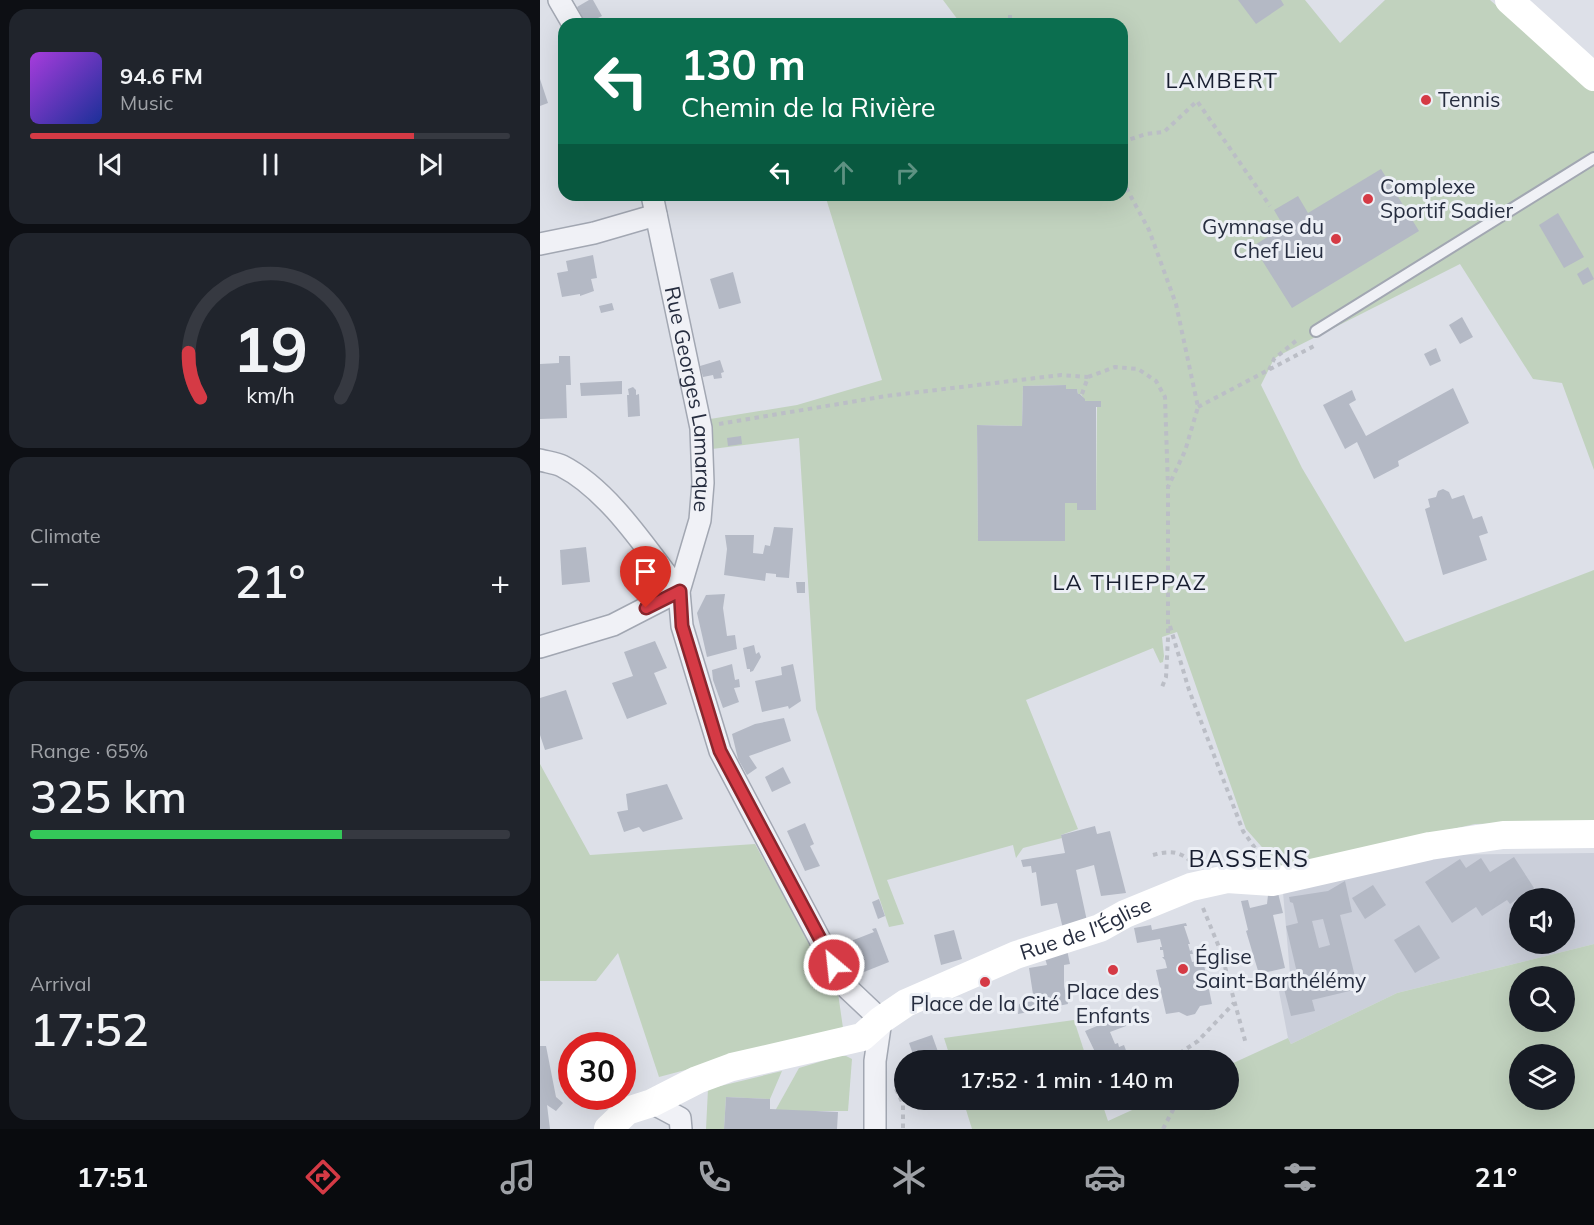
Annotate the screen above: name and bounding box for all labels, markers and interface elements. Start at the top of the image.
text: 130 m [681,38,806,91]
icon: left [582,42,660,120]
text: 94.6 FM [120,62,203,90]
district label: LAMBERT [1165,66,1279,94]
place label: Tennis [1438,86,1501,112]
text: Music [120,90,173,115]
text: Chemin de la Rivière [681,90,935,124]
marker: Tennis [1419,93,1433,107]
icon: previous [94,148,127,181]
icon: pause [254,148,287,181]
icon: next [414,148,447,181]
icon: left [764,156,797,189]
icon: ahead [827,156,860,189]
icon: right [890,156,923,189]
place label: Complexe Sportif Sadier [1380,173,1513,223]
marker: Complexe Sportif Sadier [1361,192,1375,206]
place label: Gymnase du Chef Lieu [1202,213,1324,263]
marker: Gymnase du Chef Lieu [1329,232,1343,246]
street label: Rue Georges Lamarque [660,284,717,513]
text: 19 [233,309,307,388]
text: km/h [246,381,294,408]
text: Climate [30,523,101,548]
pin [620,546,671,608]
text: 21° [235,553,305,609]
icon: arrive [629,555,662,588]
text: − [30,561,50,602]
text: + [490,561,510,602]
district label: LA THIEPPAZ [1053,568,1207,596]
text: Range · 65% [30,738,148,763]
text: 325 km [30,768,187,824]
district label: BASSENS [1188,843,1310,873]
map controls [1509,888,1575,1110]
button: sound [1509,888,1575,954]
street label: Rue de l'Église [1016,891,1155,965]
position arrow [802,933,866,997]
place label: Église Saint-Barthélémy [1195,943,1366,993]
marker: Église Saint-Barthélémy [1176,962,1190,976]
marker: Place des Enfants [1106,963,1120,977]
button: search [1509,966,1575,1032]
text: Arrival [30,971,91,996]
marker: Place de la Cité [978,975,992,989]
place label: Place des Enfants [1067,978,1159,1028]
place label: Place de la Cité [911,990,1059,1016]
text: 17:52 [30,1001,149,1057]
speed limit sign: 30 [558,1032,636,1110]
button: layers [1509,1044,1575,1110]
text: 17:52 · 1 min · 140 m [959,1066,1174,1094]
icon: directions [302,1156,344,1198]
icon: music [497,1156,539,1198]
icon: phone [693,1156,735,1198]
icon: climate [888,1156,930,1198]
icon: car [1084,1156,1126,1198]
icon: filters [1279,1156,1321,1198]
text: 17:51 [77,1160,148,1194]
text: 21° [1475,1160,1517,1194]

